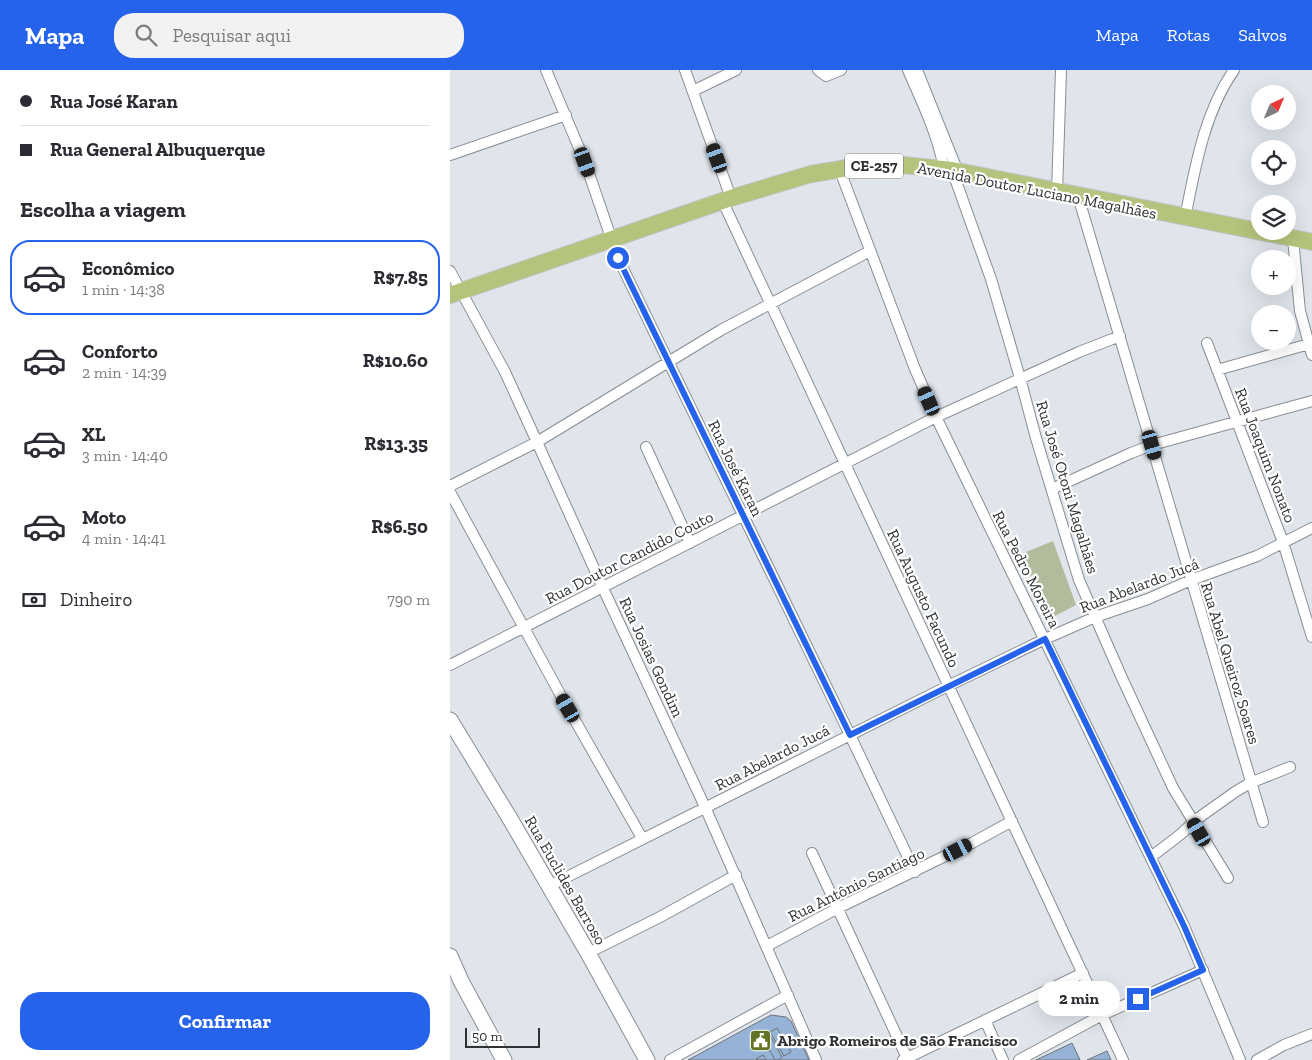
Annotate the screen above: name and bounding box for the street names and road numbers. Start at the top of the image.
road number: CE-257 [845,154,903,178]
street label: Avenida Doutor Luciano Magalhães [916,158,1158,223]
street label: Rua Joaquim Nonato [1231,385,1300,525]
street label: Rua José Otoni Magalhães [1032,398,1103,576]
street label: Rua José Karan [704,417,767,520]
street label: Rua Doutor Candido Couto [542,507,716,608]
street label: Rua Pedro Moreira [989,507,1064,631]
street label: Rua Augusto Facundo [883,526,964,670]
street label: Rua Abelardo Jucá [1077,554,1202,617]
street label: Rua Abel Queiroz Soares [1197,580,1264,746]
street label: Rua Josias Gondim [615,594,688,720]
street label: Rua Abelardo Jucá [712,720,833,795]
street label: Rua Euclides Barroso [521,812,610,948]
street label: Rua Antônio Santiago [785,843,928,926]

